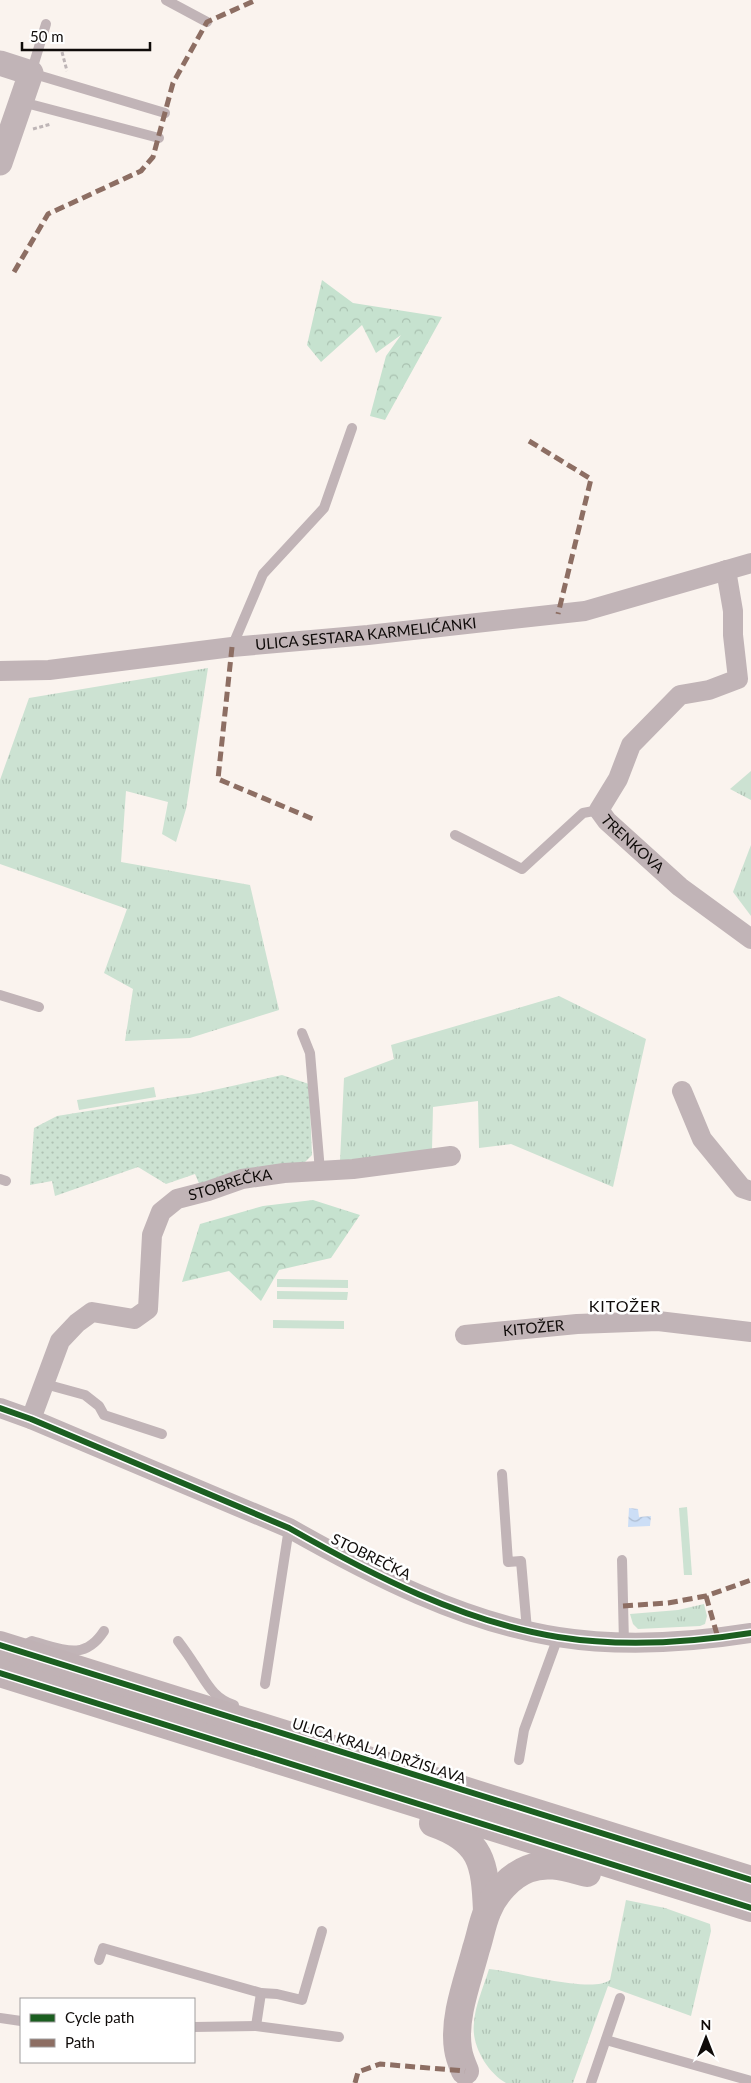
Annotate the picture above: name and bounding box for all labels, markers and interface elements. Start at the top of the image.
scale bar [22,20,150,52]
text: 50 m [30,27,64,45]
street label: ULICA SESTARA KARMELIĆANKI [255,613,477,653]
street label: TRENKOVA [598,811,669,877]
street label: STOBREČKA [186,1165,274,1204]
district label: KITOŽER [589,1296,661,1315]
street label: KITOŽER [502,1315,566,1339]
street label: STOBREČKA [329,1529,415,1583]
street label: ULICA KRALJA DRŽISLAVA [290,1713,469,1787]
legend [20,1998,195,2063]
text: Cycle path [65,2008,134,2026]
north arrow [681,2013,731,2063]
text: N [701,2016,711,2033]
text: Path [65,2033,95,2051]

